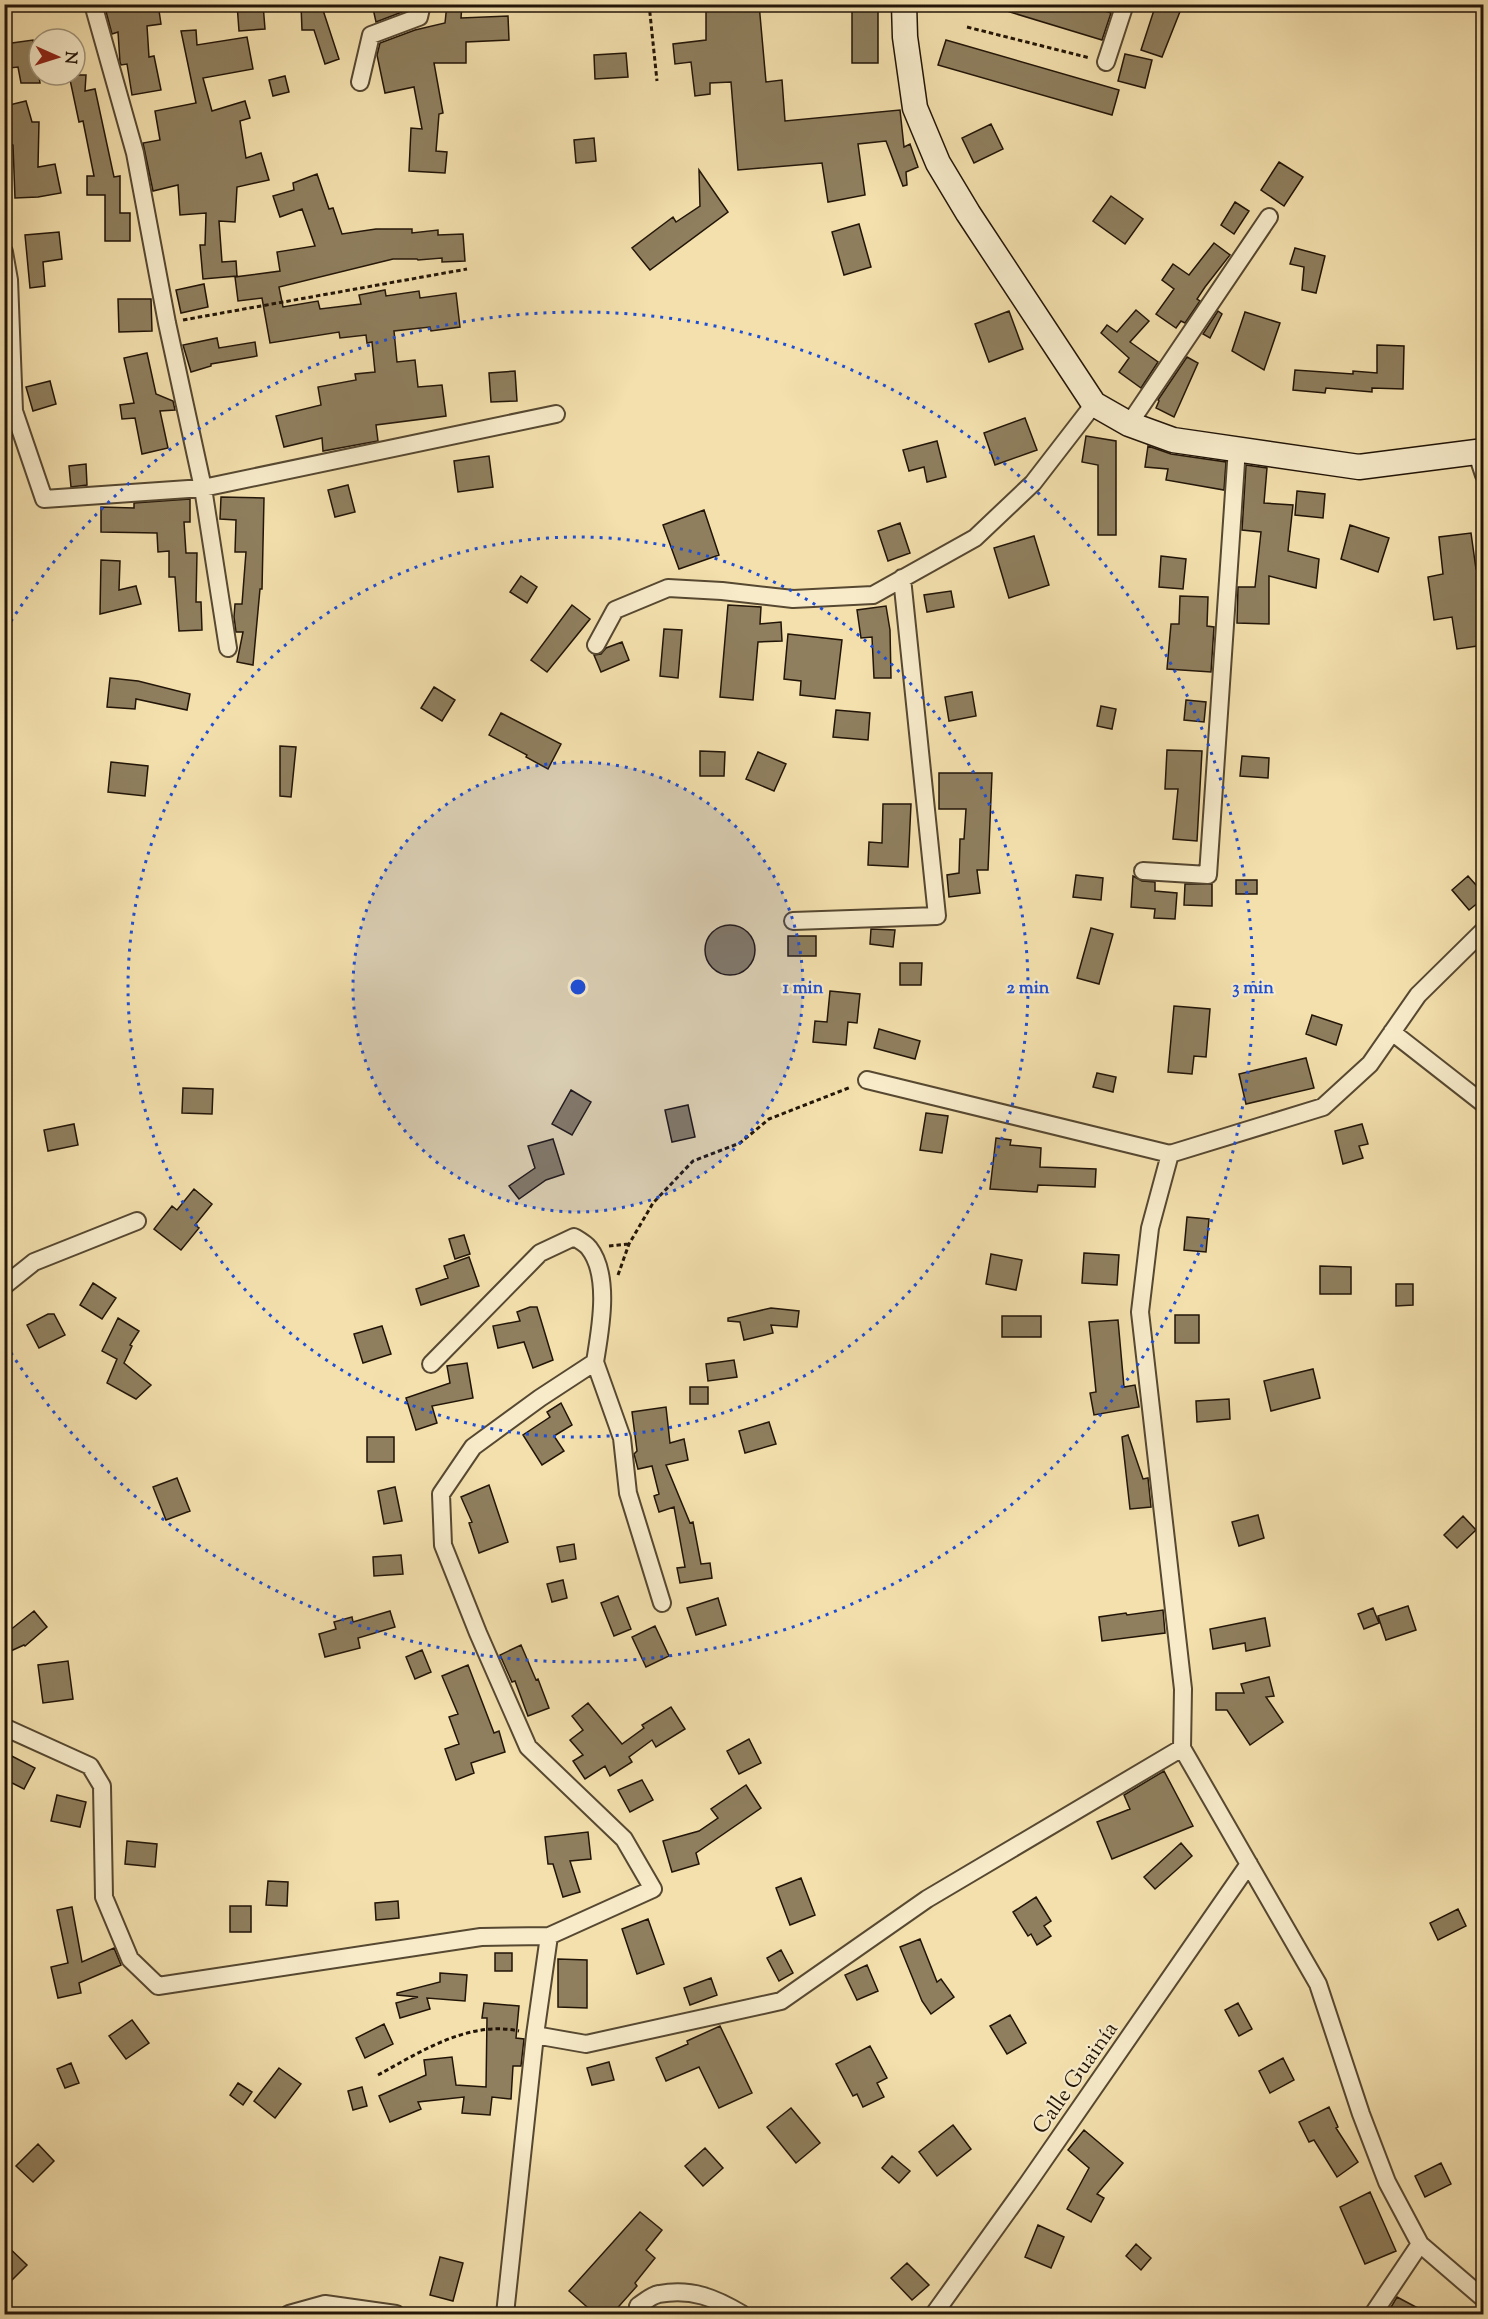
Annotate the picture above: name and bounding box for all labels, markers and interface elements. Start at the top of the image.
north arrow [27,27,87,87]
text: N [58,51,81,65]
text: 1 min [783,976,824,1002]
text: 2 min [1007,976,1050,1002]
text: 3 min [1232,976,1274,1002]
centre of rings [568,977,588,997]
street label: Calle Guainía [1026,2016,1127,2142]

